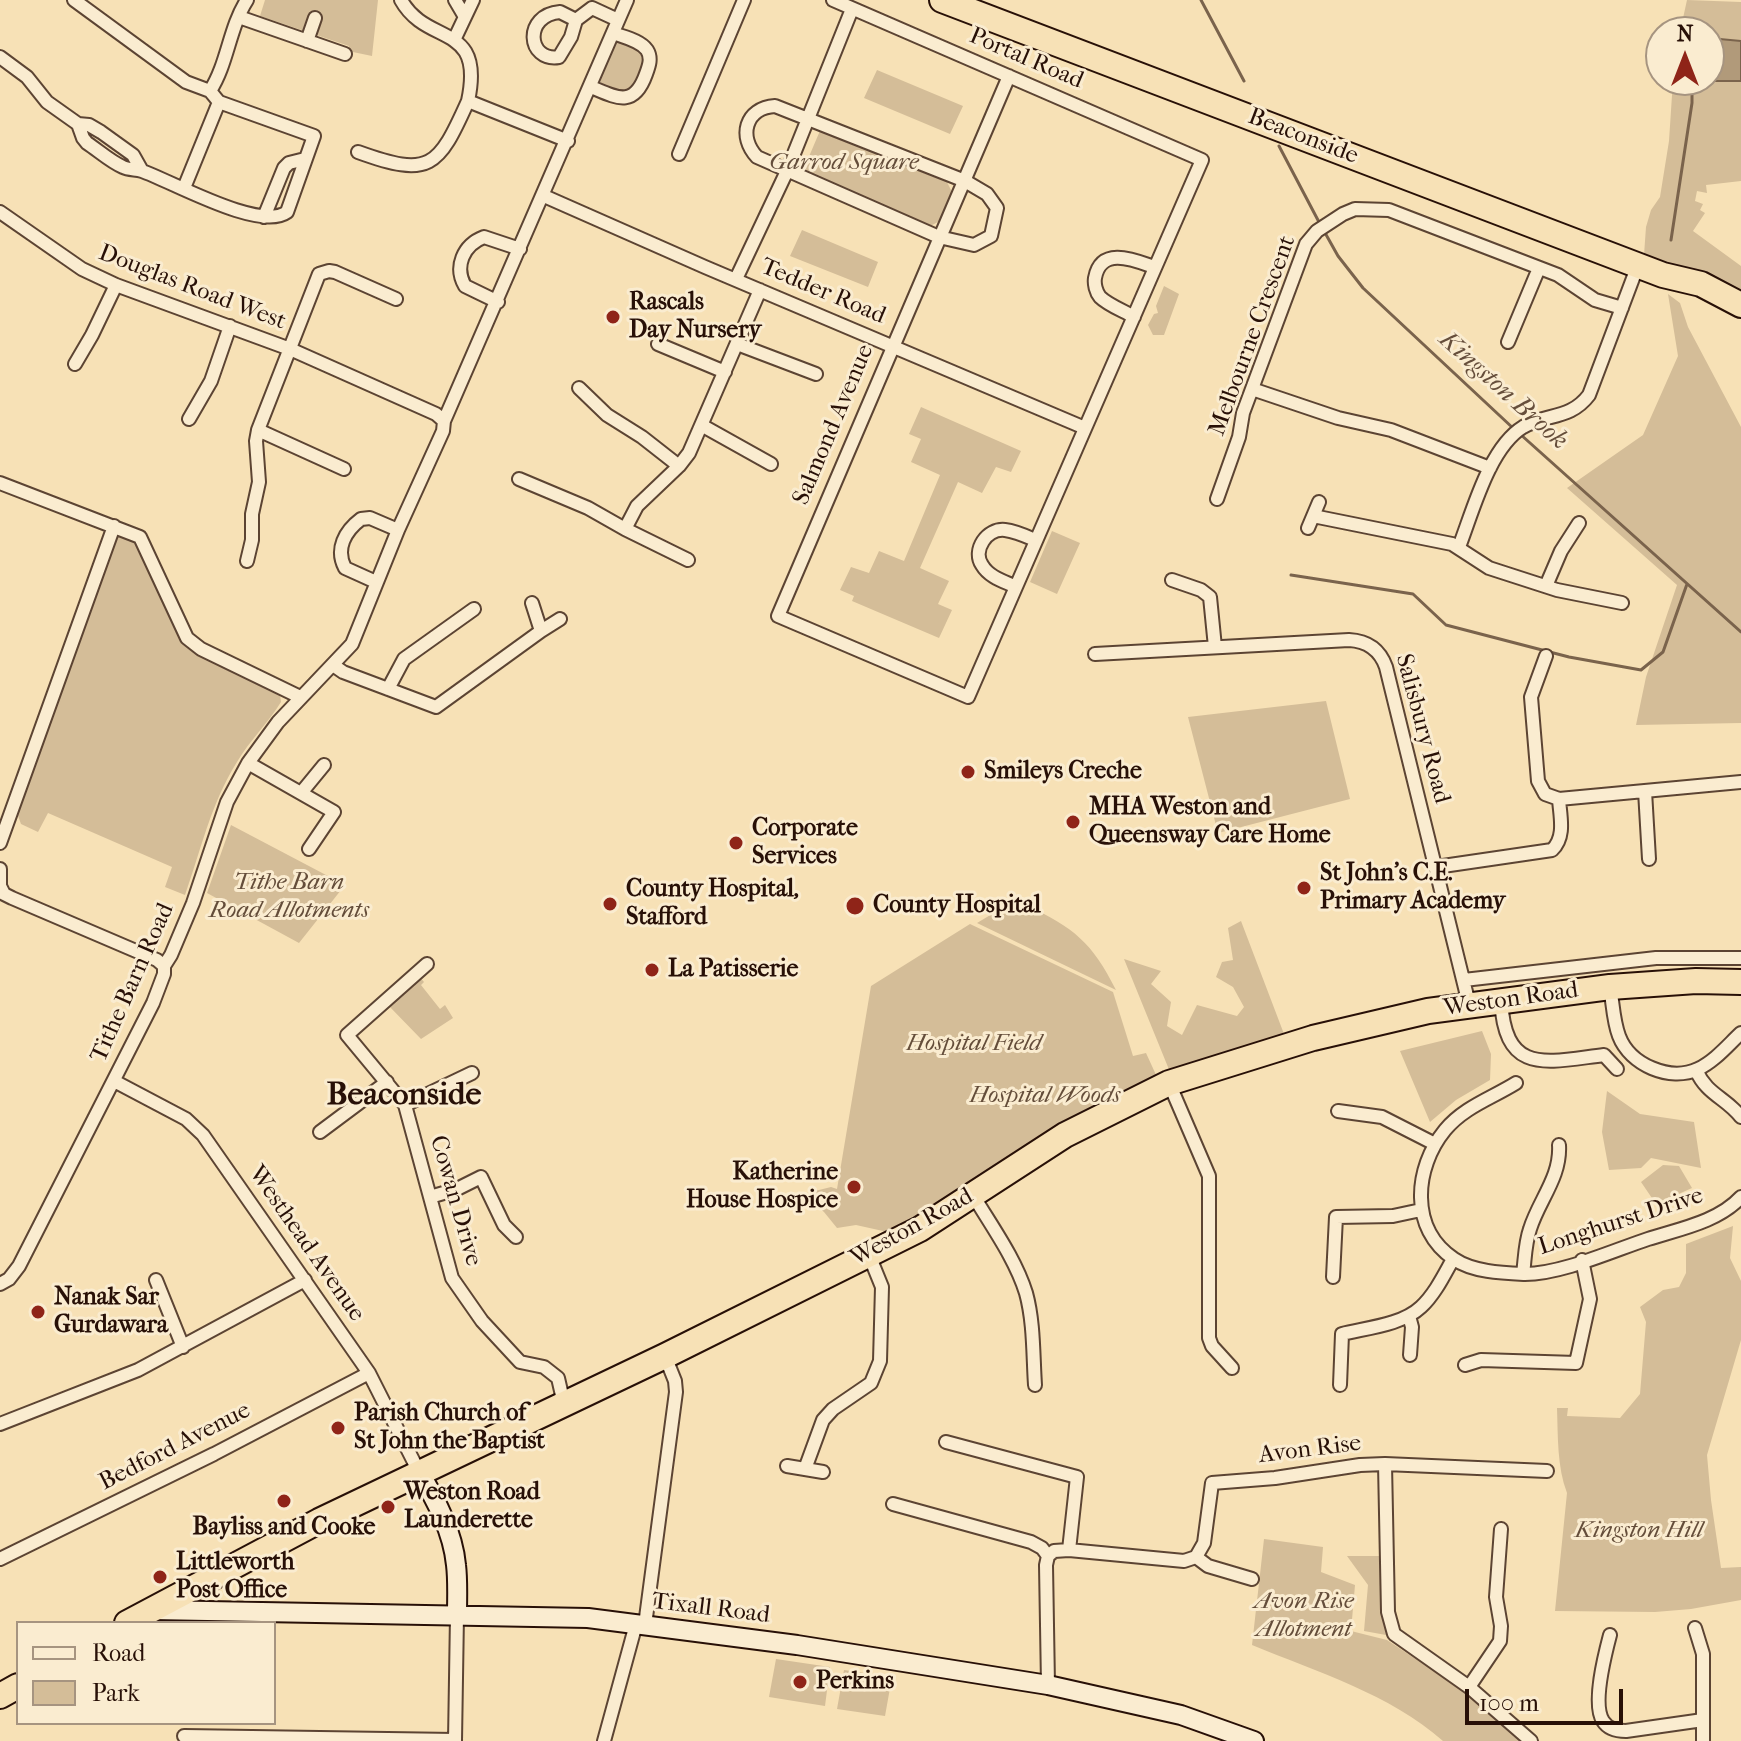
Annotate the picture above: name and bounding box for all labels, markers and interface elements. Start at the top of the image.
north arrow [1645,16,1725,96]
text: N [1677,21,1693,47]
street label: Portal Road [965,22,1087,96]
street label: Beaconside [1244,103,1362,171]
park label: Garrod Square [769,149,919,177]
street label: Melbourne Crescent [1203,232,1303,440]
street label: Douglas Road West [94,239,290,337]
street label: Tedder Road [756,253,890,331]
place label: Rascals Day Nursery [629,289,761,345]
marker: Rascals Day Nursery [604,308,622,326]
water label: Kingston Brook [1432,325,1574,457]
street label: Salmond Avenue [787,340,881,510]
street label: Salisbury Road [1388,651,1456,807]
place label: Smileys Creche [984,758,1142,786]
marker: Smileys Creche [959,763,977,781]
place label: MHA Weston and Queensway Care Home [1089,794,1331,850]
marker: MHA Weston and Queensway Care Home [1064,813,1082,831]
place label: Corporate Services [752,815,858,871]
marker: Corporate Services [727,834,745,852]
place label: St John's C.E. Primary Academy [1320,860,1505,916]
park label: Tithe Barn Road Allotments [209,869,369,925]
place label: County Hospital, Stafford [626,876,799,932]
marker: St John's C.E. Primary Academy [1295,879,1313,897]
place label: County Hospital [873,892,1041,920]
marker: County Hospital, Stafford [601,895,619,913]
marker: County Hospital [844,895,866,917]
street label: Tithe Barn Road [85,899,181,1067]
place label: La Patisserie [668,956,798,984]
marker: La Patisserie [643,961,661,979]
street label: Weston Road [1442,976,1580,1024]
park label: Hospital Field [907,1030,1041,1058]
district label: Beaconside [327,1077,481,1115]
park label: Hospital Woods [970,1082,1120,1110]
street label: Cowan Drive [423,1133,487,1269]
place label: Katherine House Hospice [686,1159,838,1215]
street label: Westhead Avenue [242,1161,370,1327]
marker: Katherine House Hospice [845,1178,863,1196]
street label: Weston Road [846,1182,978,1274]
street label: Longhurst Drive [1535,1182,1707,1262]
place label: Nanak Sar Gurdawara [54,1284,168,1340]
marker: Nanak Sar Gurdawara [29,1303,47,1321]
street label: Bedford Avenue [95,1397,255,1497]
place label: Parish Church of St John the Baptist [354,1400,545,1456]
marker: Parish Church of St John the Baptist [329,1419,347,1437]
street label: Avon Rise [1257,1429,1363,1471]
place label: Weston Road Launderette [404,1479,540,1535]
marker: Bayliss and Cooke [275,1492,293,1510]
marker: Weston Road Launderette [379,1498,397,1516]
place label: Bayliss and Cooke [193,1514,375,1542]
park label: Kingston Hill [1575,1517,1703,1545]
place label: Littleworth Post Office [176,1549,294,1605]
marker: Littleworth Post Office [151,1568,169,1586]
street label: Tixall Road [651,1587,771,1631]
park label: Avon Rise Allotment [1254,1588,1354,1644]
legend [16,1621,276,1725]
text: Road [92,1639,145,1667]
place label: Perkins [816,1668,894,1696]
marker: Perkins [791,1673,809,1691]
scale bar [1469,1673,1627,1723]
text: Park [92,1679,140,1707]
text: 100 m [1479,1689,1539,1717]

